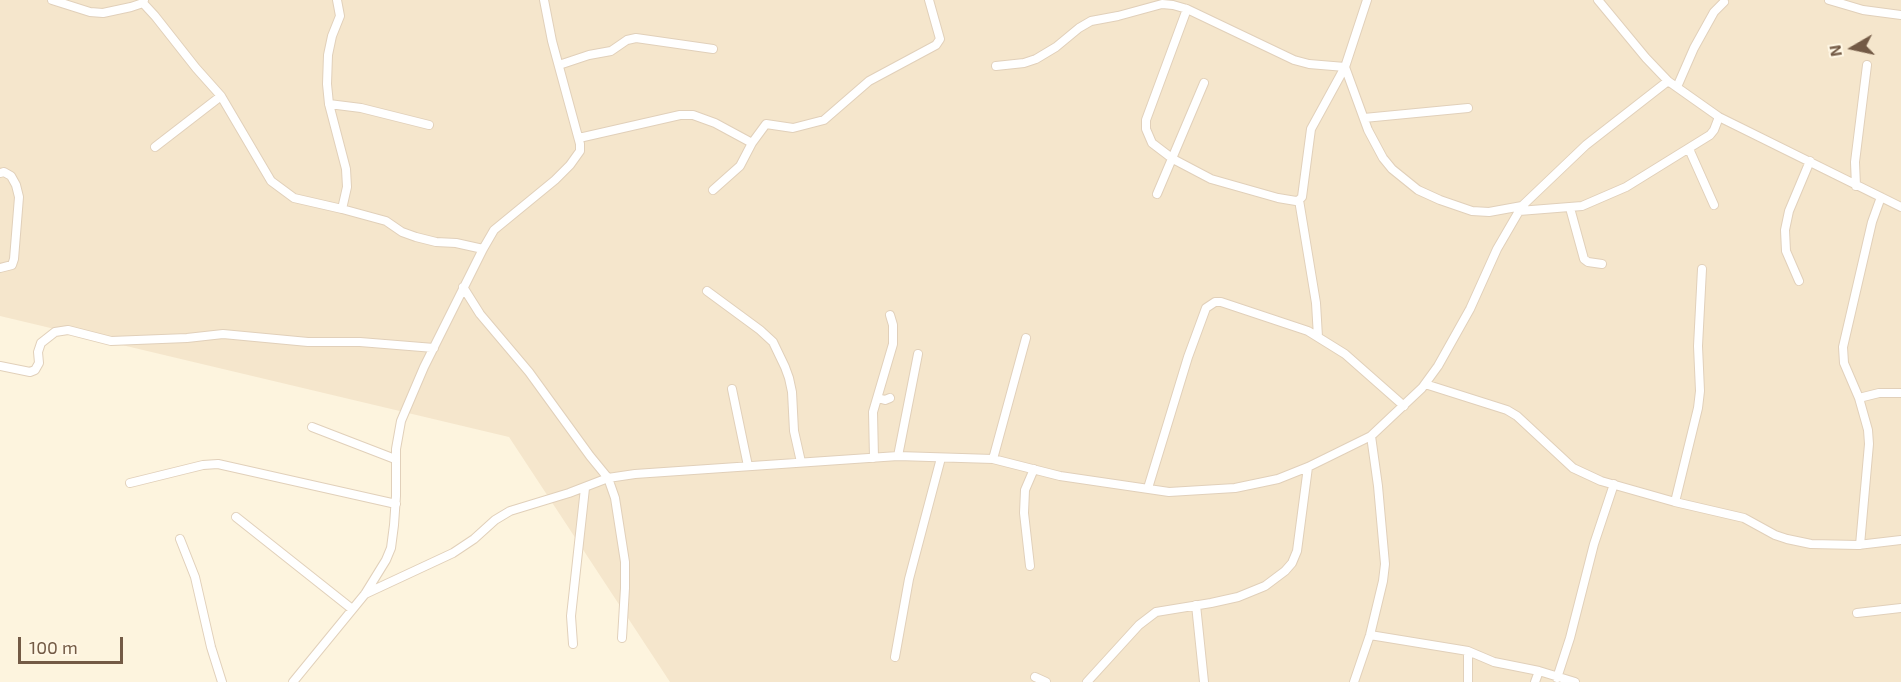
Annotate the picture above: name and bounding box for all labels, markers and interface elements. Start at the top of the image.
north arrow [1823,18,1883,78]
text: N [1824,44,1845,58]
scale bar [21,625,126,663]
text: 100 m [29,636,78,658]

